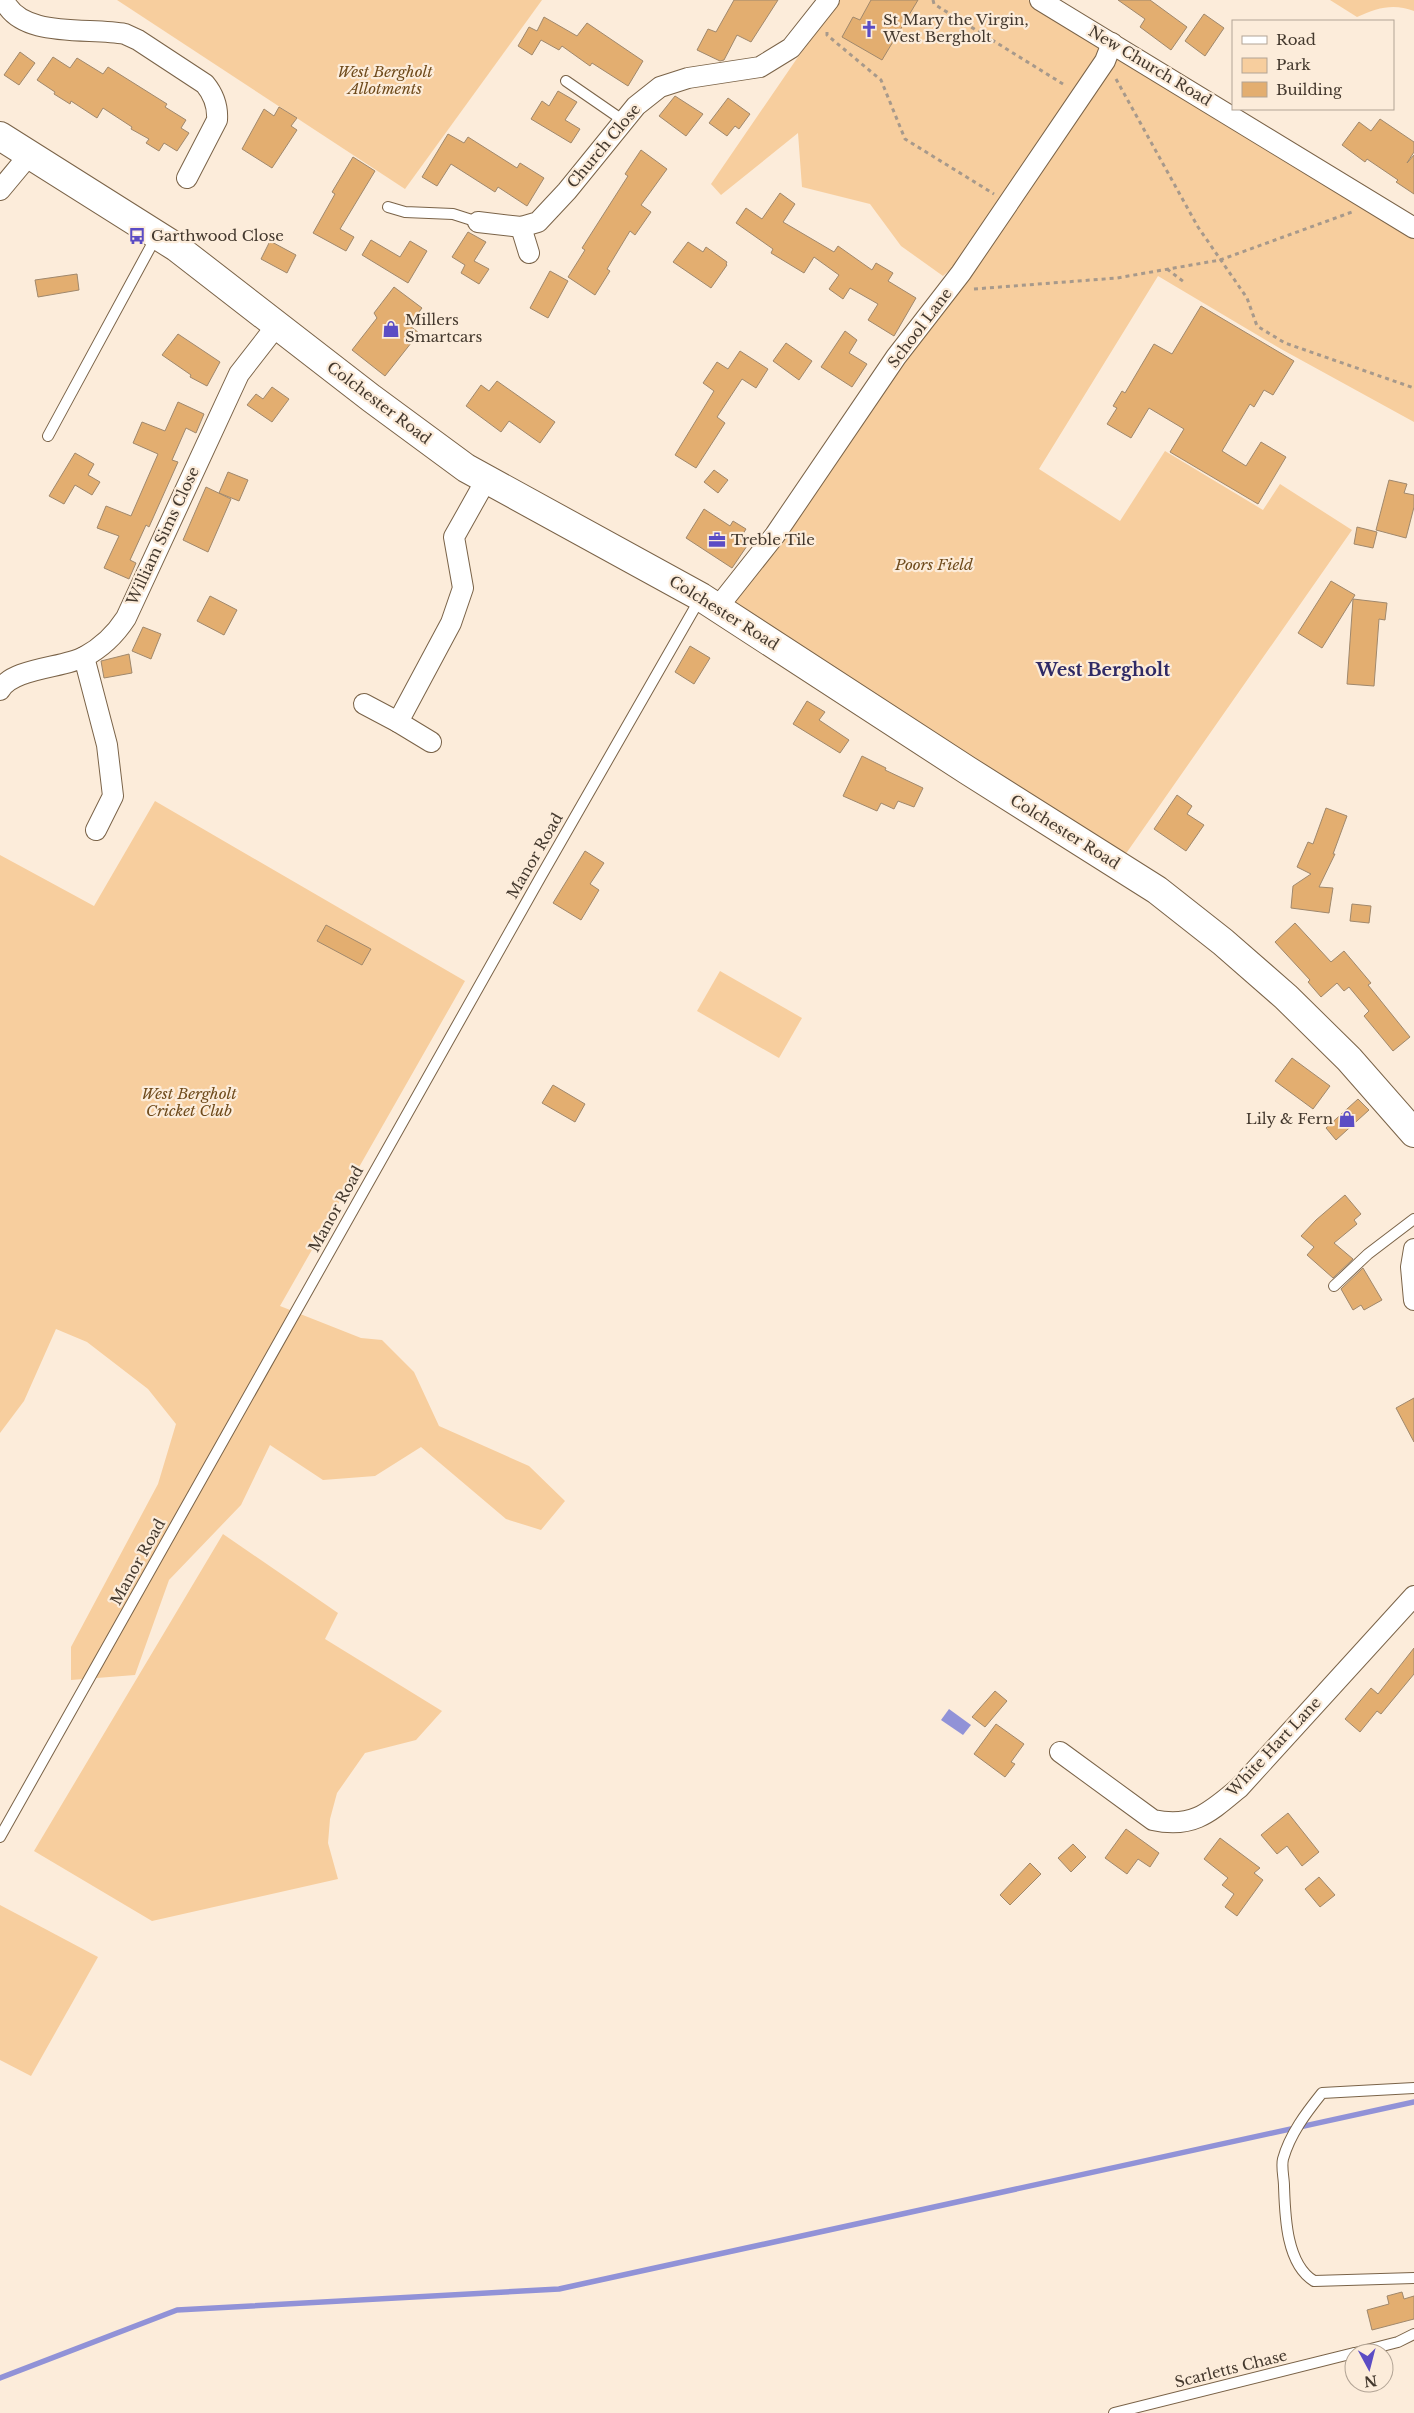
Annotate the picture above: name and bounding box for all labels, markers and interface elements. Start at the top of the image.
place label: St Mary the Virgin, West Bergholt [882,10,1029,46]
church icon: St Mary the Virgin, West Bergholt [859,19,879,39]
legend [1232,20,1394,110]
street label: New Church Road [1085,21,1215,110]
text: Road [1276,30,1316,49]
text: Park [1276,55,1312,74]
park label: West Bergholt Allotments [337,62,433,98]
text: Building [1276,80,1343,99]
street label: Church Close [563,100,644,192]
bus stop icon: Garthwood Close [127,226,147,246]
place label: Garthwood Close [151,226,284,245]
street label: School Lane [883,284,956,371]
place label: Millers Smartcars [405,310,482,346]
shop icon: Millers Smartcars [381,319,401,339]
street label: Colchester Road [323,357,435,448]
street label: William Sims Close [122,464,203,609]
office icon: Treble Tile [707,530,727,550]
place label: Treble Tile [731,530,815,549]
park label: Poors Field [894,555,973,574]
street label: Colchester Road [666,571,783,654]
district label: West Bergholt [1035,659,1170,681]
street label: Colchester Road [1007,790,1124,873]
street label: Manor Road [502,810,567,902]
park label: West Bergholt Cricket Club [141,1084,237,1120]
place label: Lily & Fern [1246,1109,1333,1128]
shop icon: Lily & Fern [1337,1109,1357,1129]
street label: Manor Road [304,1162,367,1255]
street label: Manor Road [106,1515,169,1608]
street label: White Hart Lane [1222,1693,1325,1801]
north arrow [1344,2343,1394,2393]
street label: Scarletts Chase [1173,2345,1289,2392]
text: N [1363,2371,1378,2391]

